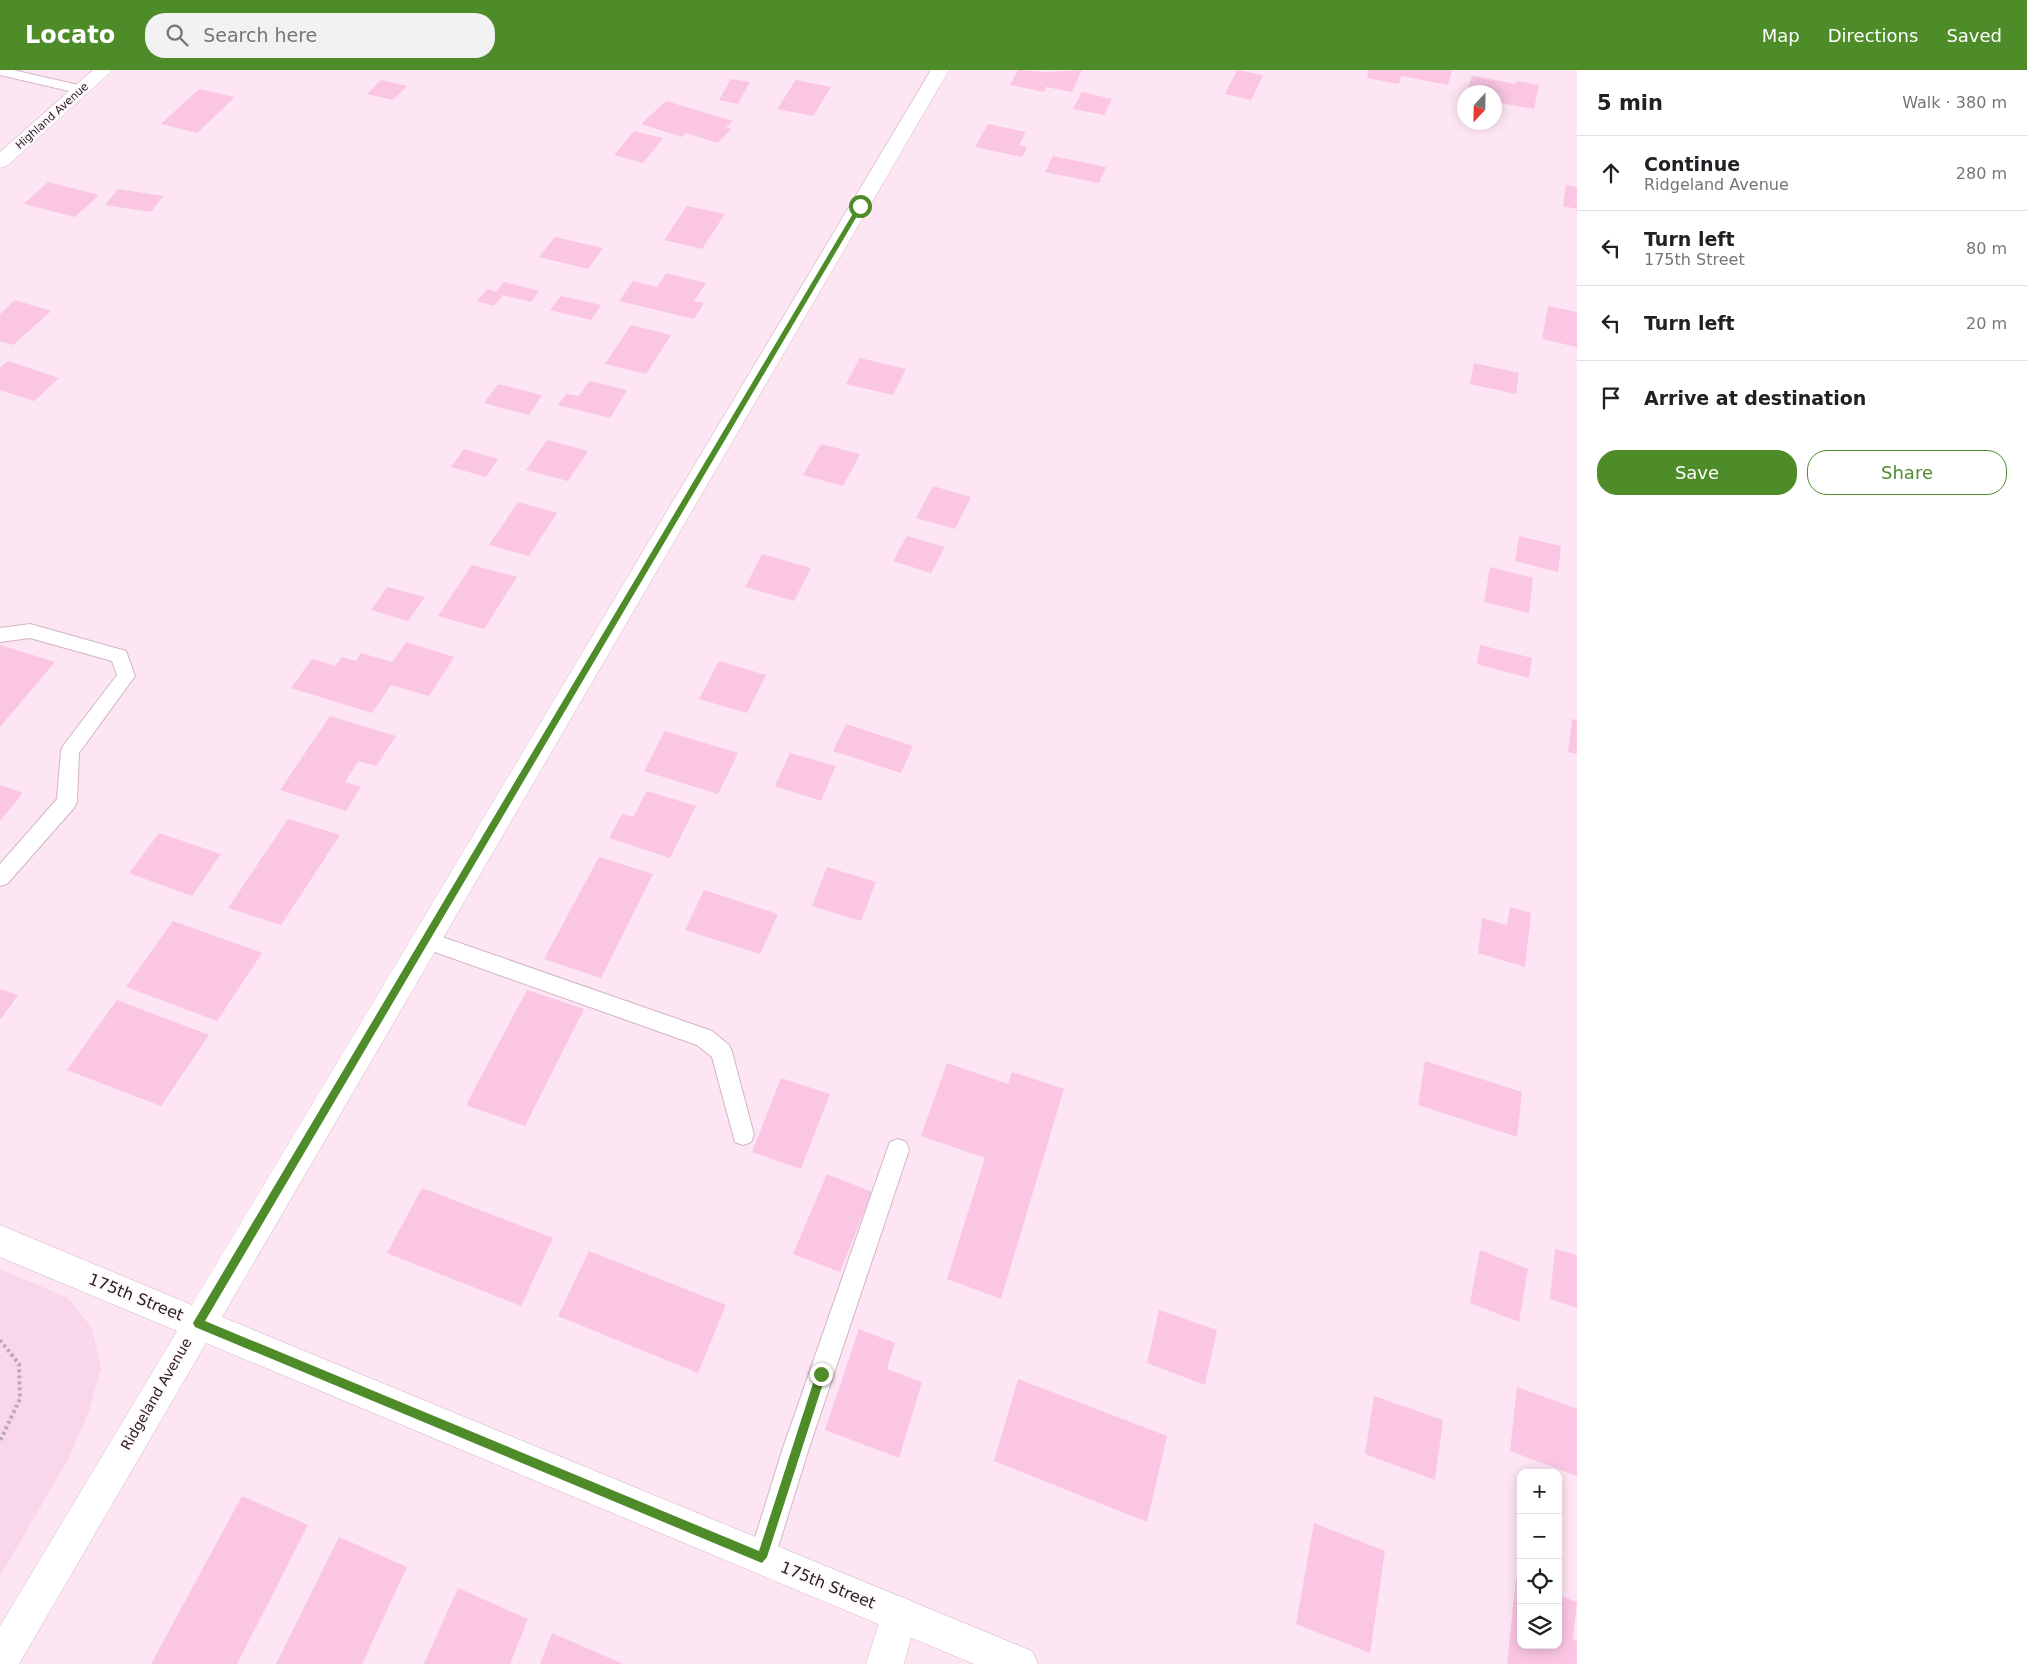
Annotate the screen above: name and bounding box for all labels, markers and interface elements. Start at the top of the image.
search box [145,13,495,58]
text: Locato [25,21,115,49]
icon: search [163,21,191,49]
text: Search here [203,24,317,46]
text: Map [1762,25,1800,46]
text: Directions [1828,25,1918,46]
text: Saved [1946,25,2002,46]
street label: Highland Avenue [13,80,91,152]
north arrow [1457,85,1502,130]
text: 5 min [1597,91,1663,115]
text: Walk · 380 m [1902,93,2007,112]
text: Continue [1644,153,1740,175]
icon: ahead [1597,159,1625,187]
text: 280 m [1956,164,2007,183]
text: Ridgeland Avenue [1644,175,1789,194]
route start [849,195,872,218]
text: Turn left [1644,228,1735,250]
icon: left [1597,234,1625,262]
text: 80 m [1966,239,2007,258]
text: 175th Street [1644,250,1745,269]
icon: left [1597,309,1625,337]
text: Turn left [1644,312,1735,334]
text: 20 m [1966,314,2007,333]
icon: arrive [1597,384,1625,412]
text: Arrive at destination [1644,387,1866,409]
button: Save [1597,450,1797,495]
button: Share [1807,450,2007,495]
street label: 175th Street [86,1269,186,1325]
street label: Ridgeland Avenue [117,1335,195,1453]
route end [810,1363,833,1386]
map controls [1517,1469,1562,1649]
button: + [1517,1469,1562,1514]
button: − [1517,1514,1562,1559]
street label: 175th Street [778,1557,878,1613]
button: locate [1517,1559,1562,1604]
button: layers [1517,1604,1562,1649]

